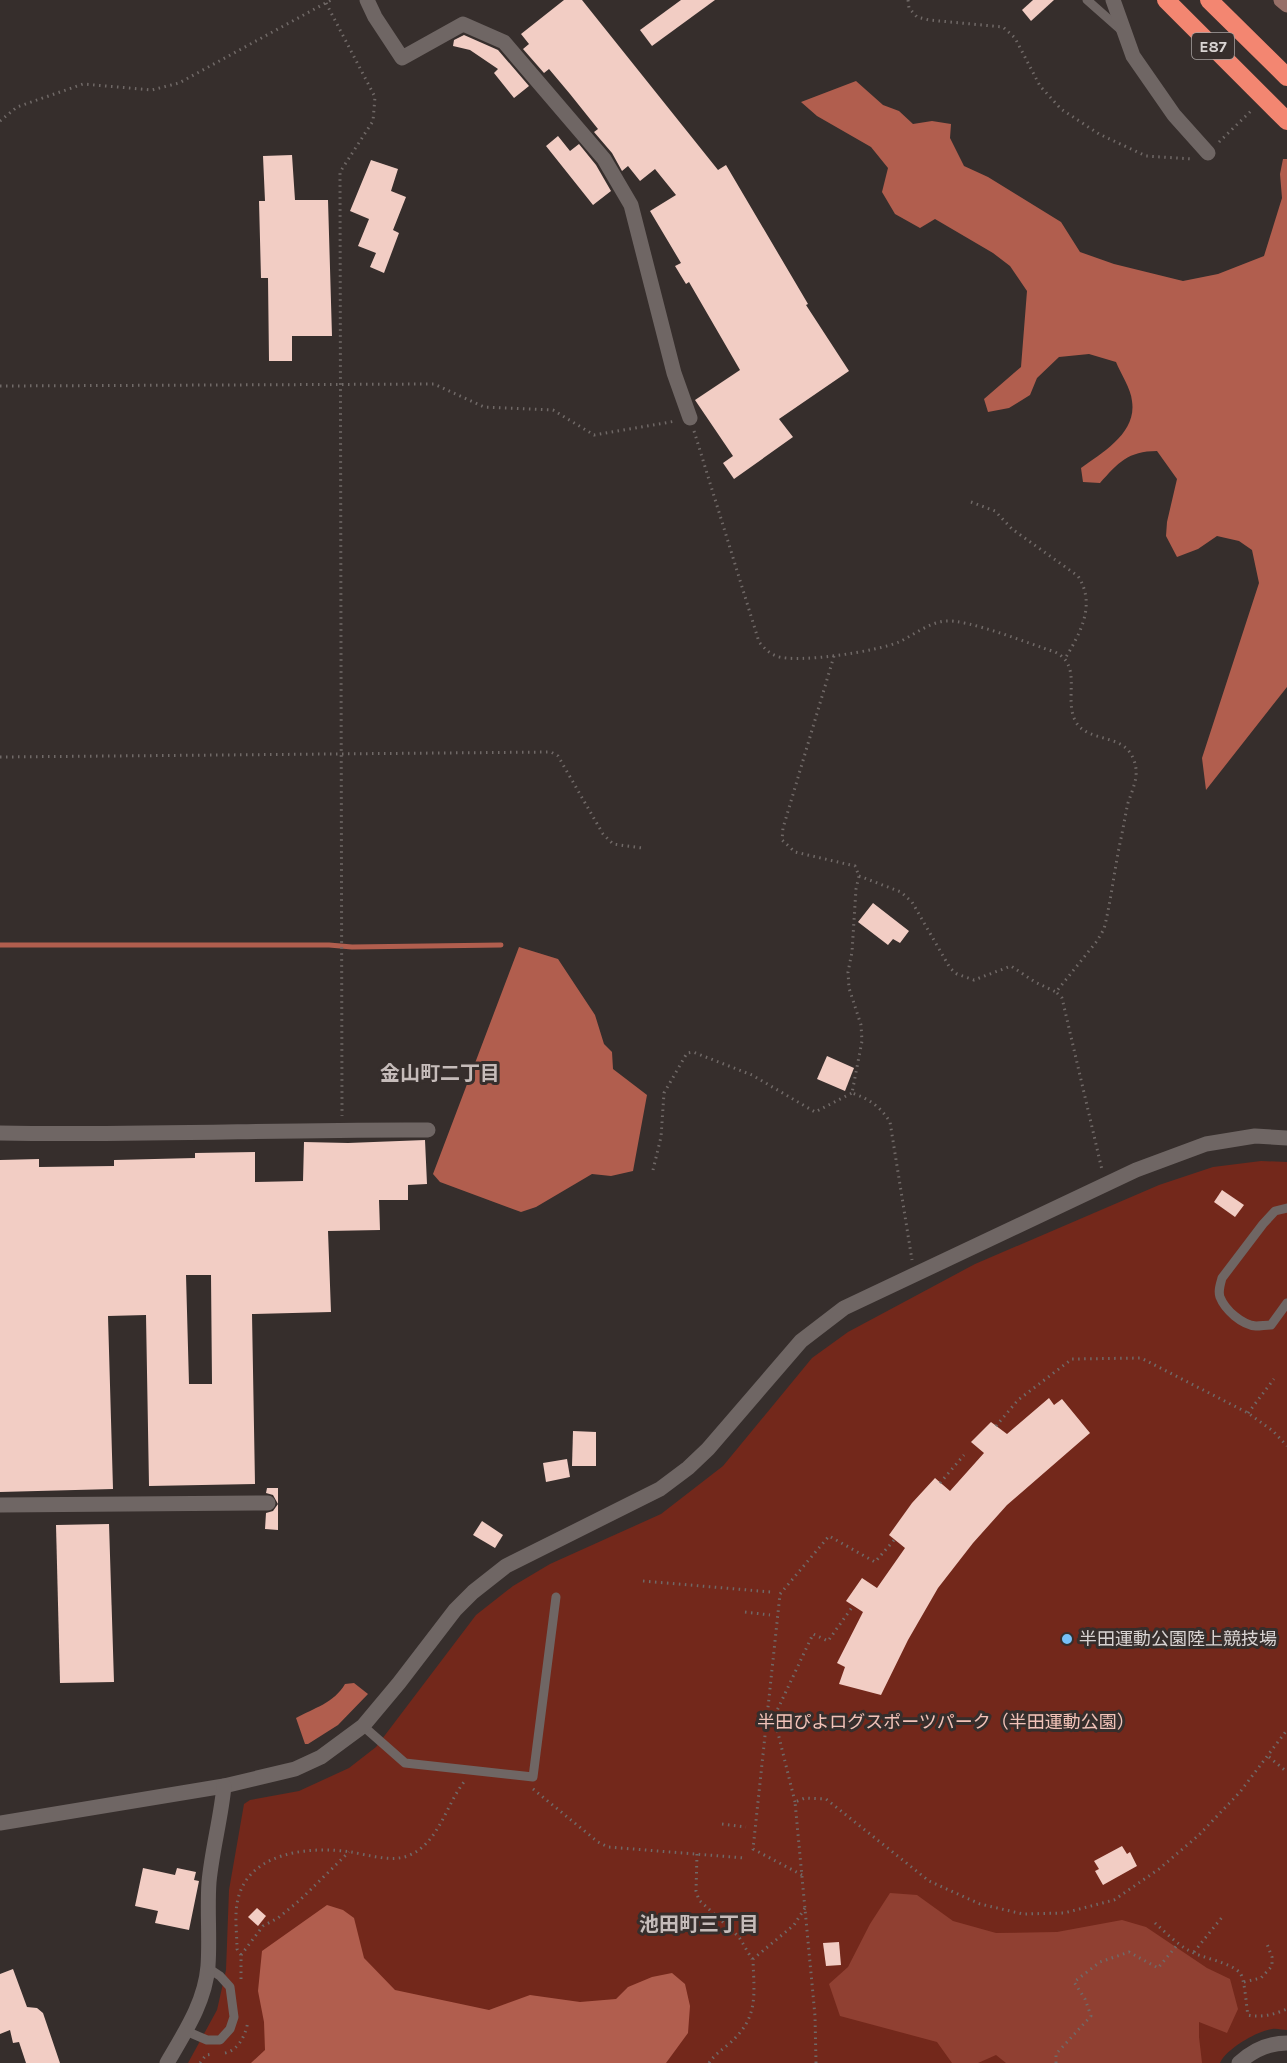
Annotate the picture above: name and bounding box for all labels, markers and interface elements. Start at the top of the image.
road number: E87 [1192,33,1234,59]
district label: 金山町二丁目 [380,1062,500,1085]
place label: 半田運動公園陸上競技場 [1079,1628,1277,1650]
marker: 半田運動公園陸上競技場 [1060,1632,1074,1646]
park label: 半田ぴよログスポーツパーク（半田運動公園） [757,1711,1135,1733]
district label: 池田町三丁目 [639,1913,759,1936]

